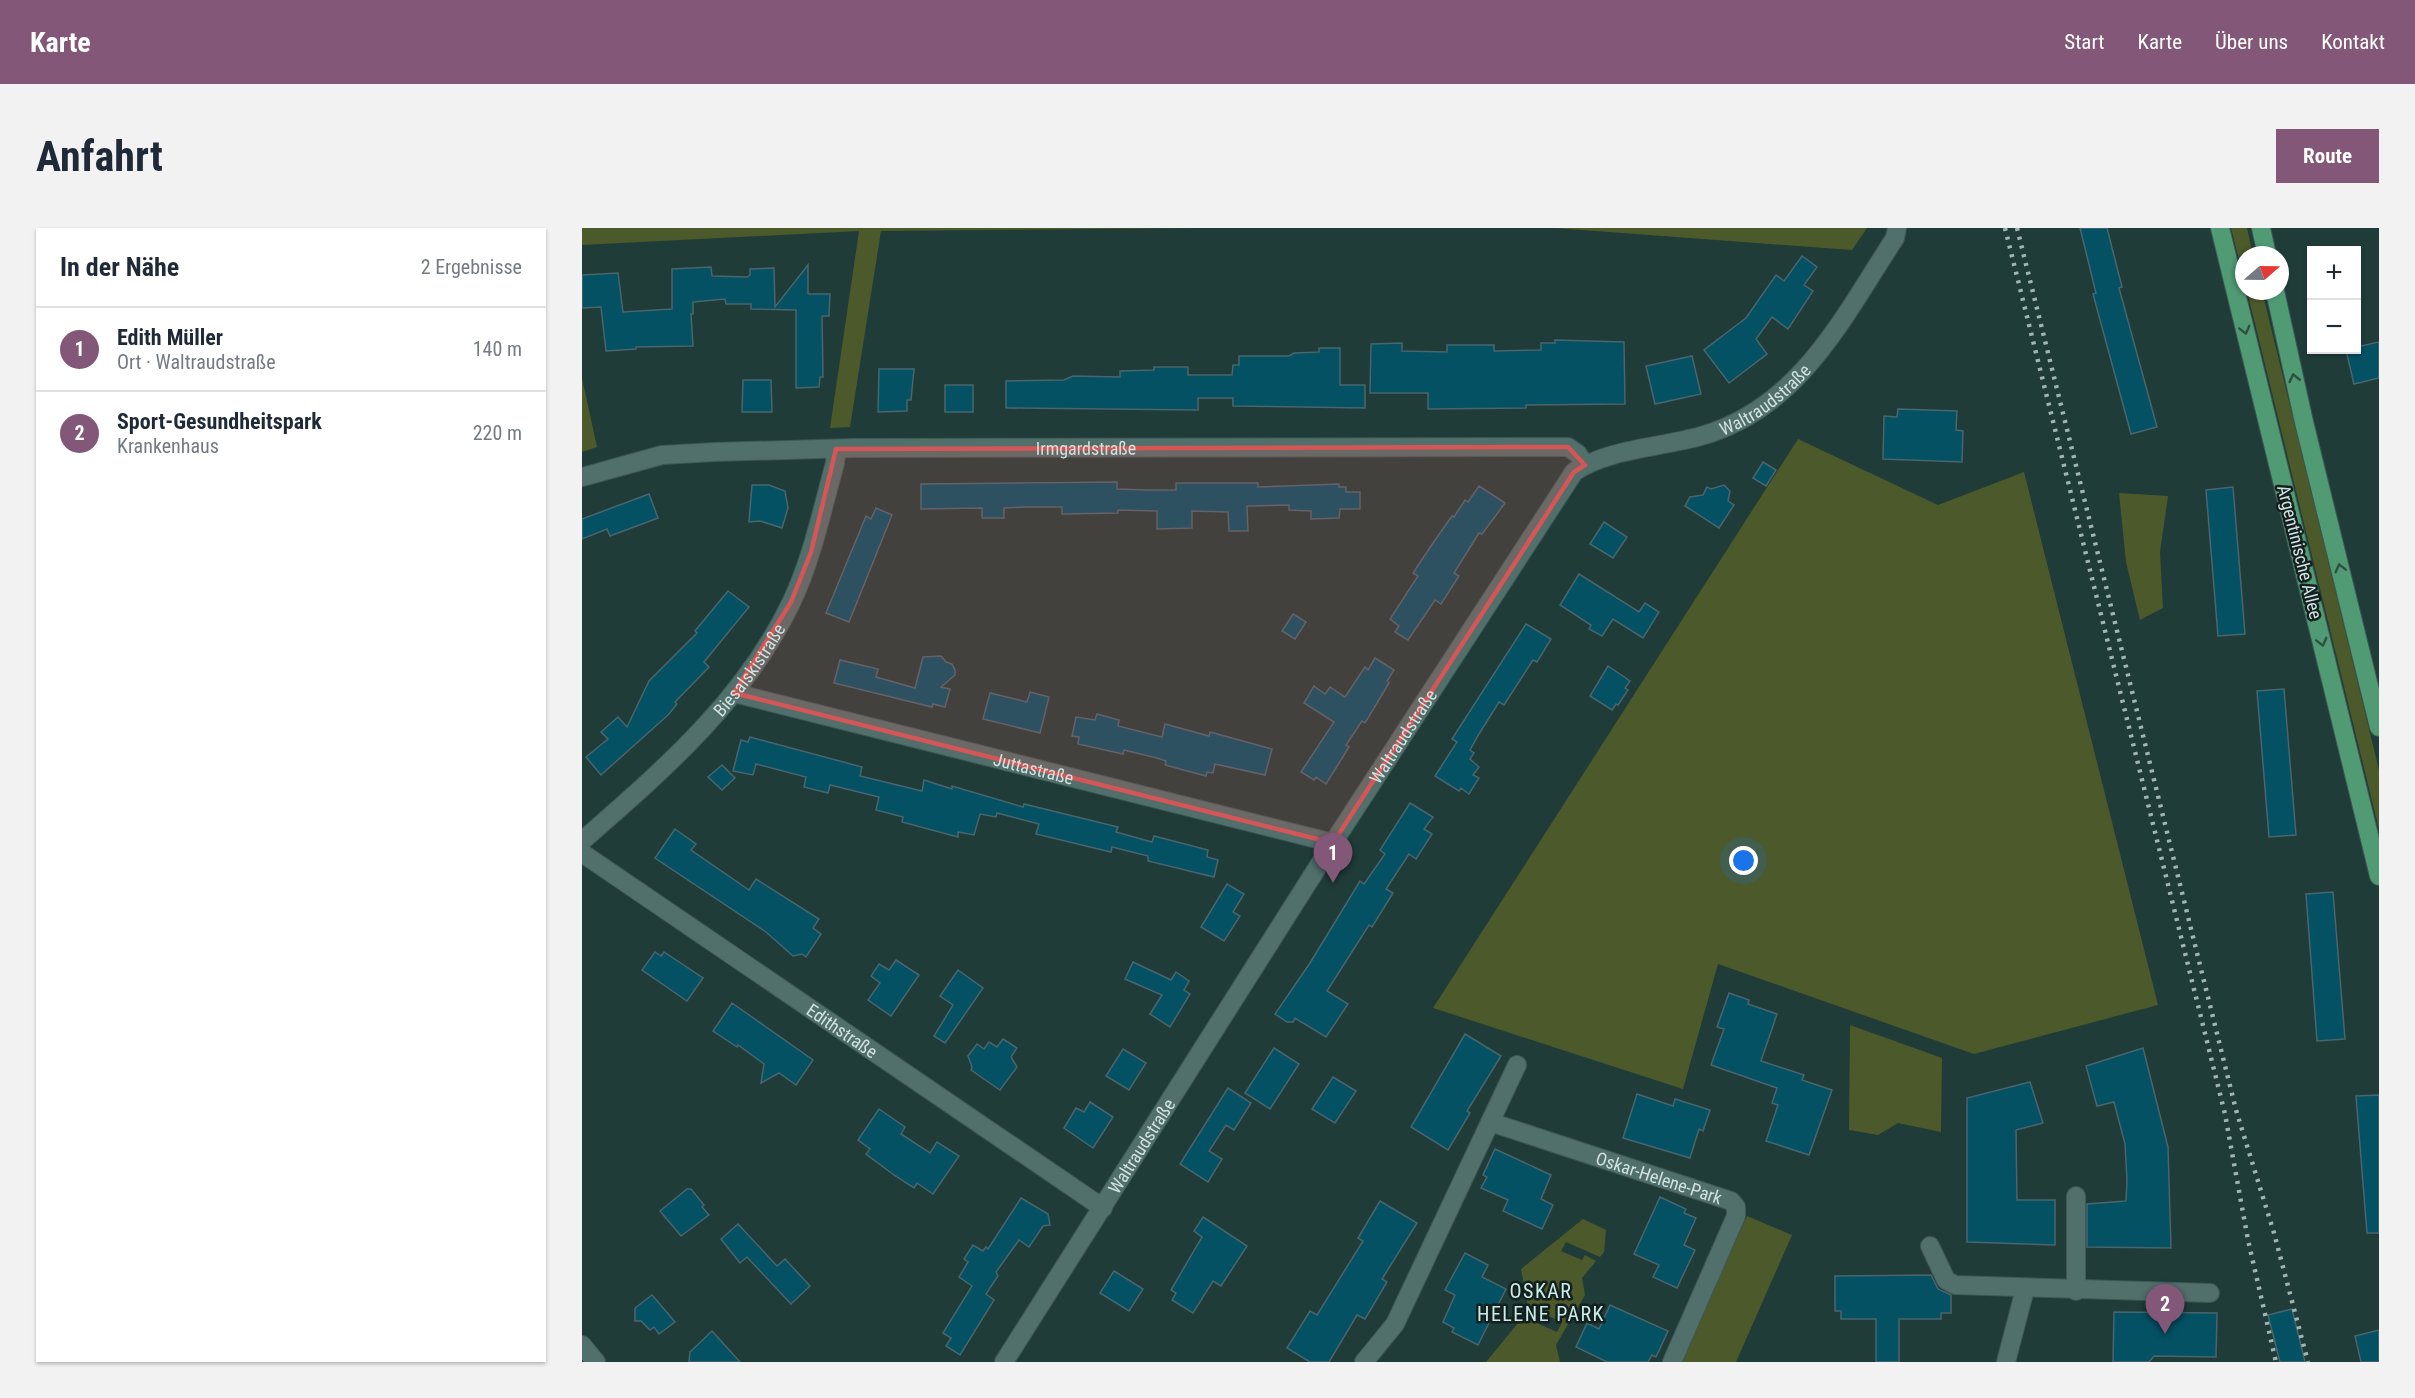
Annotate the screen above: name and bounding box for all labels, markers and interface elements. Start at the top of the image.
text: Karte [30,26,91,59]
text: Start [2064,30,2105,54]
text: Karte [2138,30,2182,54]
text: Über uns [2215,30,2288,54]
text: Kontakt [2321,30,2385,54]
button: Route [2276,129,2379,183]
text: Anfahrt [36,132,163,181]
north arrow [2235,246,2289,300]
map controls [2307,246,2361,354]
button: + [2307,246,2361,300]
text: In der Nähe [60,252,179,282]
text: 2 Ergebnisse [421,255,522,279]
button: − [2307,300,2361,354]
text: Edith Müller [117,325,223,350]
one-way arrow [2238,325,2251,335]
text: 1 [74,337,85,361]
text: 140 m [473,337,522,361]
text: Ort · Waltraudstraße [117,350,276,374]
street label: Waltraudstraße [1716,359,1815,439]
one-way arrow [2289,374,2302,384]
text: Sport-Gesundheitspark [117,409,322,434]
text: 2 [74,421,85,445]
text: 220 m [473,421,522,445]
text: Krankenhaus [117,434,219,458]
street label: Irmgardstraße [1036,437,1136,458]
street label: Argentinische Allee [2273,483,2327,621]
one-way arrow [2335,563,2348,573]
street label: Biesalskistraße [708,620,789,720]
one-way arrow [2314,637,2327,647]
street label: Waltraudstraße [1364,685,1441,787]
street label: Juttastraße [991,748,1076,788]
pin: 1 [1314,834,1353,883]
your location [1729,846,1758,875]
street label: Edithstraße [803,999,882,1062]
street label: Waltraudstraße [1103,1095,1179,1197]
street label: Oskar-Helene-Park [1593,1147,1725,1208]
district label: OSKAR HELENE PARK [1477,1279,1605,1326]
pin: 2 [2146,1284,2184,1334]

